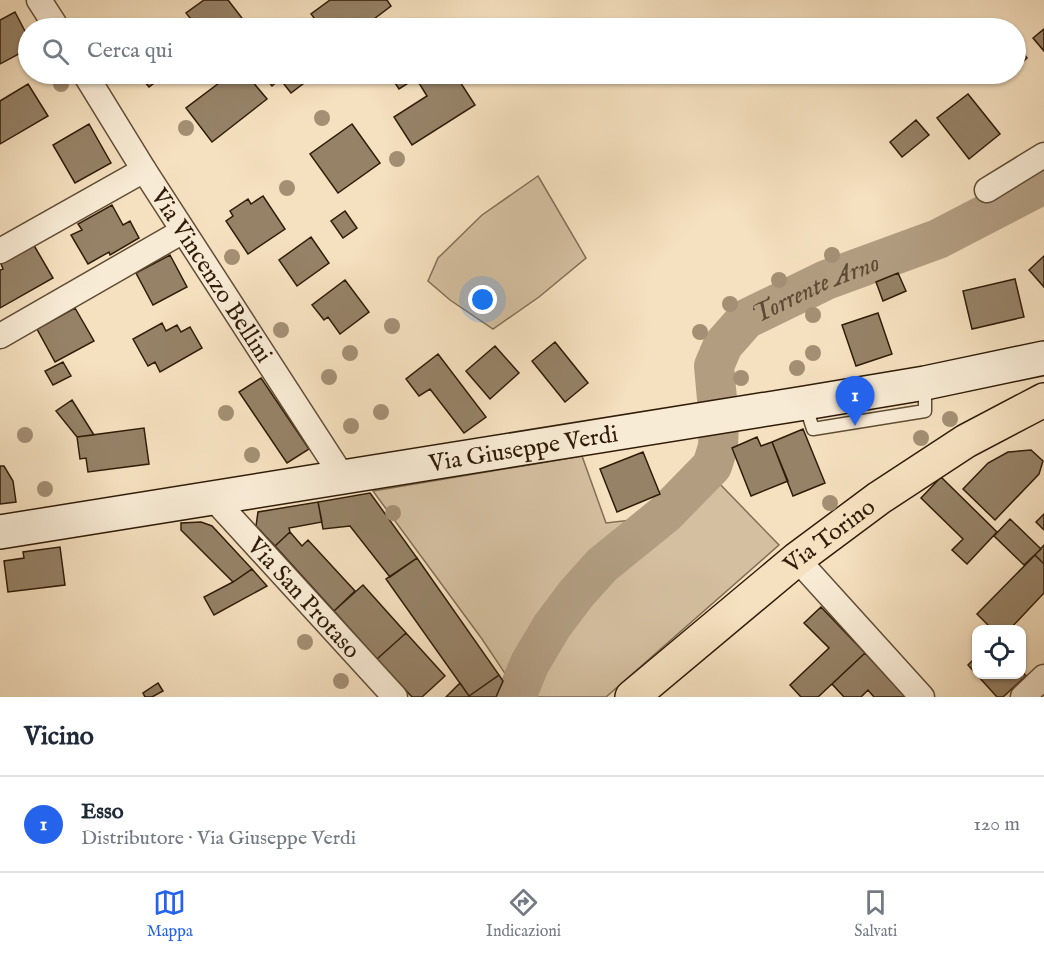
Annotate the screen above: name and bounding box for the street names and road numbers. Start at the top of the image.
street label: Via Vincenzo Bellini [142,182,279,369]
street label: Via Giuseppe Verdi [426,419,620,480]
street label: Via Torino [777,492,882,581]
street label: Via San Protaso [239,531,366,666]

